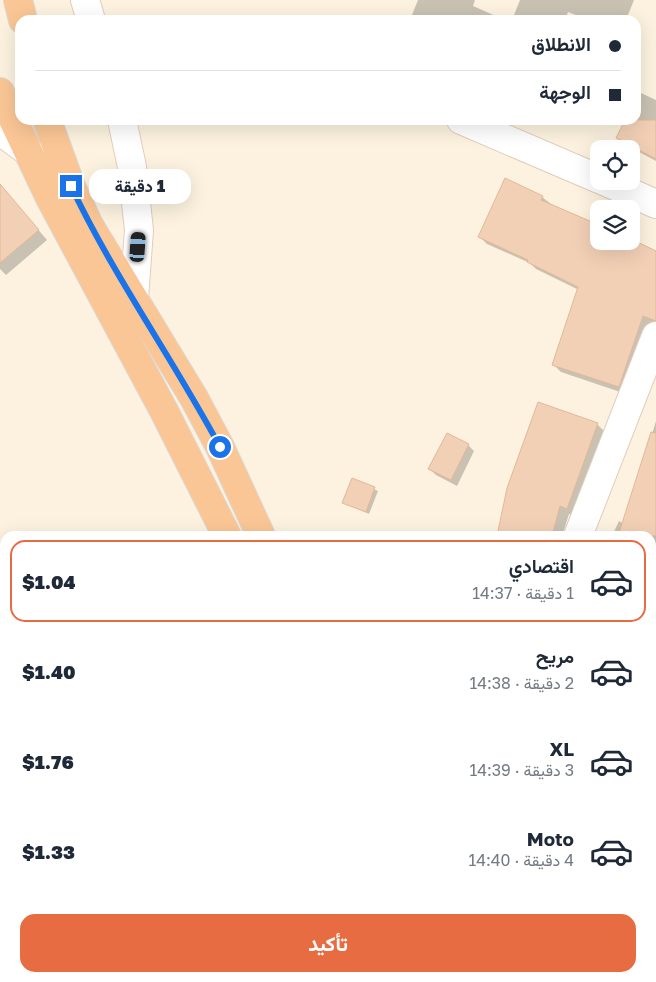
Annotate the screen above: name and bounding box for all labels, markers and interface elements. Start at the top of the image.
text: الانطلاق [531,32,591,55]
text: الوجهة [539,80,591,103]
map controls [590,140,640,250]
button: locate [590,140,640,190]
callout: 1 دقيقة [88,168,191,204]
route end [60,175,82,197]
text: 1 دقيقة [115,176,165,196]
button: layers [590,200,640,250]
car [129,232,146,262]
route start [209,436,231,458]
text: اقتصادي [509,554,574,577]
icon: car [589,559,634,604]
text: $1.04 [22,570,76,593]
text: 1 دقيقة · 14:37 [472,583,574,603]
text: مريح [536,644,574,667]
icon: car [589,649,634,694]
text: $1.40 [22,660,76,683]
text: 2 دقيقة · 14:38 [469,673,574,693]
text: XL [549,737,574,760]
icon: car [589,739,634,784]
text: $1.76 [22,750,74,773]
text: 3 دقيقة · 14:39 [469,760,574,780]
text: Moto [527,827,574,850]
icon: car [589,829,634,874]
text: $1.33 [22,840,75,863]
text: 4 دقيقة · 14:40 [468,850,574,870]
button: تأكيد [20,914,636,972]

